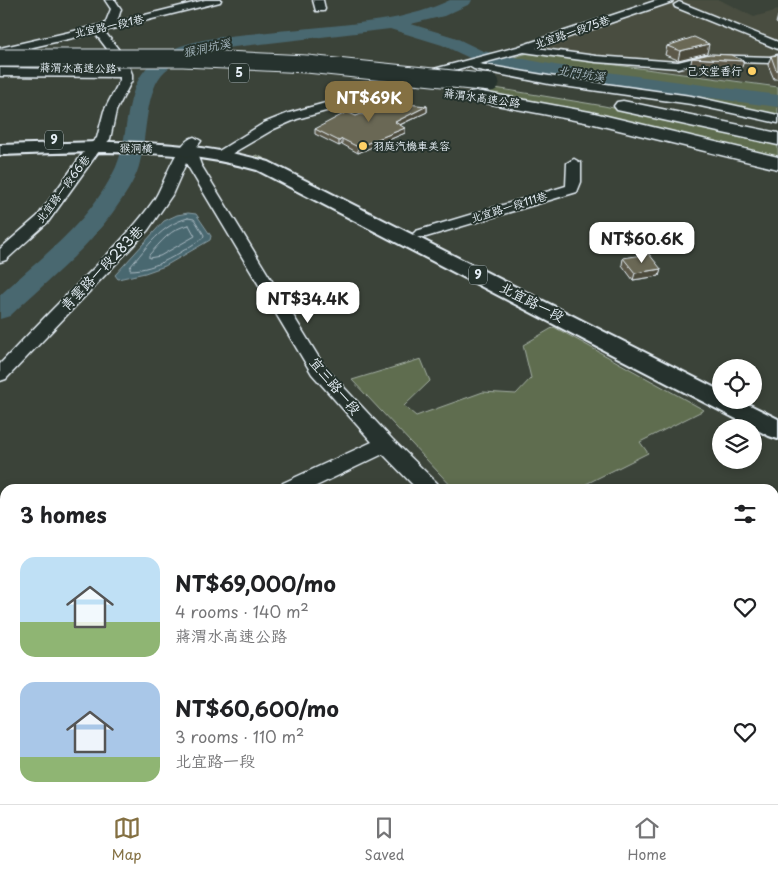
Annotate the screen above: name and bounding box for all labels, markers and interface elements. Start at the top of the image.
street label: 北宜路一段1巷 [72,10,145,41]
street label: 北宜路一段75巷 [532,11,612,52]
water label: 猴洞坑溪 [181,33,233,61]
street label: 蔣渭水高速公路 [39,58,117,77]
water label: 北門坑溪 [556,61,607,85]
place label: 己文堂香行 [687,62,742,79]
road number: 5 [229,64,249,82]
marker: 己文堂香行 [746,65,758,77]
pin: NT$69K [328,80,410,123]
street label: 蔣渭水高速公路 [443,84,521,111]
text: NT$69K [336,85,402,109]
road number: 9 [45,130,63,150]
place label: 羽庭汽機車美容 [373,137,450,154]
street label: 猴洞橋 [119,139,153,156]
marker: 羽庭汽機車美容 [357,140,369,152]
street label: 北宜路一段66巷 [31,151,94,226]
street label: 北宜路一段111巷 [468,187,549,226]
street label: 青雲路一段283巷 [55,219,149,315]
pin: NT$60.6K [590,222,694,264]
text: NT$60.6K [600,226,684,250]
road number: 9 [469,266,487,284]
street label: 北宜路一段 [496,276,568,327]
pin: NT$34.4K [256,282,360,324]
text: NT$34.4K [267,286,349,310]
street label: 宜三路一段 [305,352,366,419]
map controls [712,359,762,469]
button: locate [712,359,762,409]
button: layers [712,419,762,469]
text: 3 homes [20,498,107,530]
icon: filters [731,500,759,528]
text: NT$69,000/mo [175,567,336,599]
icon: home [60,577,120,637]
icon: heart [731,593,759,621]
text: 4 rooms · 140 m² [175,599,309,623]
text: 蔣渭水高速公路 [175,623,287,647]
text: NT$60,600/mo [175,692,339,724]
icon: home [60,702,120,762]
icon: heart [731,718,759,746]
text: 3 rooms · 110 m² [175,724,304,748]
text: 北宜路一段 [175,748,255,772]
tab: Map [112,814,141,865]
tab: Saved [365,814,404,865]
tab: Home [627,814,666,865]

